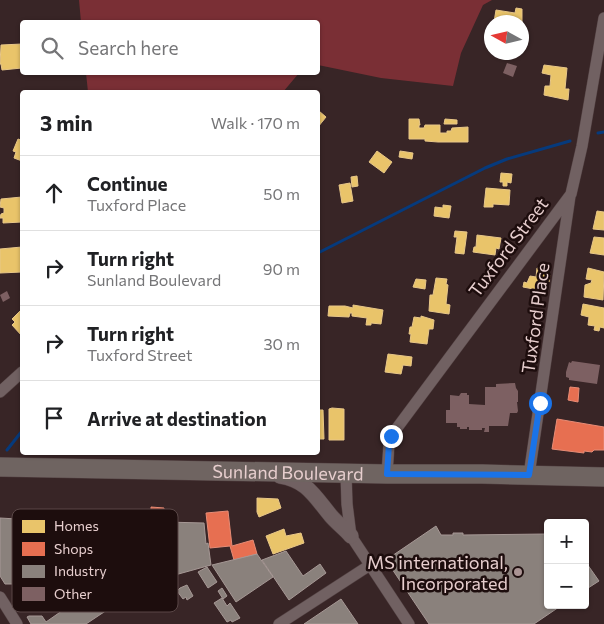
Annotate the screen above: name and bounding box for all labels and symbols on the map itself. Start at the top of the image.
north arrow [484,15,529,60]
street label: Tuxford Street [464,193,552,301]
street label: Tuxford Place [516,261,554,375]
route start [529,392,552,415]
route end [380,425,403,448]
street label: Sunland Boulevard [212,460,364,485]
legend [12,509,178,612]
text: Homes [54,517,99,534]
text: Shops [54,540,93,557]
place label: MS international, Incorporated [367,551,508,594]
text: Industry [54,562,107,579]
marker: MS international, Incorporated [512,566,524,578]
text: Other [54,585,93,602]

